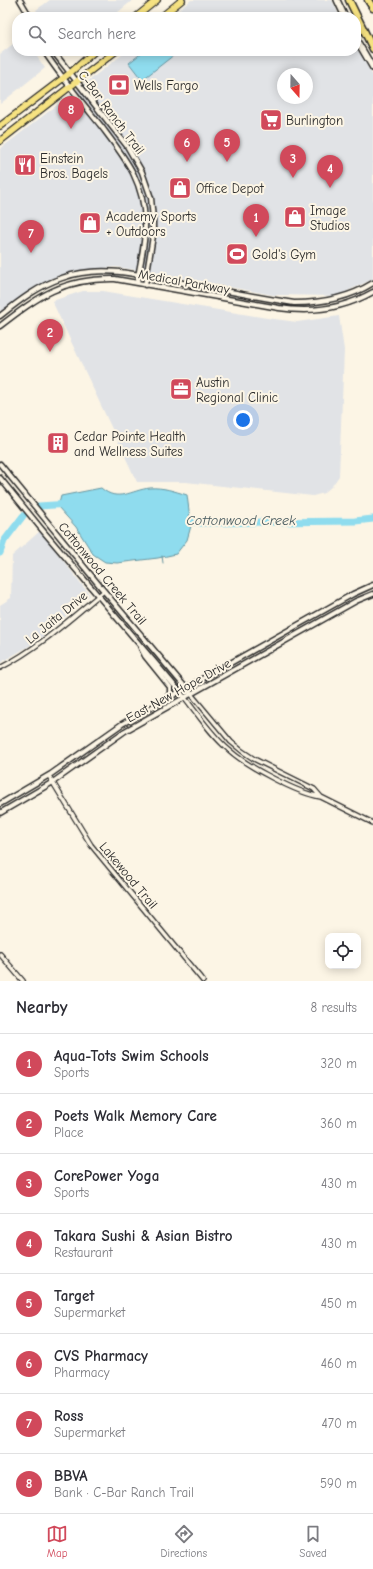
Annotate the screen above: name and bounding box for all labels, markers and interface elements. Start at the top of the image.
search box [12,12,361,56]
icon: search [26,23,48,45]
text: Search here [58,25,136,43]
street label: C-Bar Ranch Trail [75,68,148,157]
north arrow [277,68,313,104]
bank icon: Wells Fargo [106,72,132,98]
place label: Wells Fargo [134,78,198,93]
pin: 8 [58,96,84,129]
supermarket icon: Burlington [258,107,284,133]
place label: Burlington [286,113,343,128]
pin: 6 [174,129,200,162]
pin: 5 [214,129,240,162]
pin: 3 [280,145,306,178]
place label: Einstein Bros. Bagels [40,151,108,181]
restaurant icon: Einstein Bros. Bagels [12,152,38,178]
pin: 4 [317,155,343,188]
shop icon: Office Depot [167,175,193,201]
place label: Office Depot [196,181,265,196]
place label: Image Studios [310,203,350,233]
pin: 1 [243,204,269,237]
shop icon: Image Studios [282,204,308,230]
place label: Academy Sports + Outdoors [106,209,196,239]
shop icon: Academy Sports + Outdoors [77,210,103,236]
pin: 7 [18,220,44,253]
sports icon: Gold's Gym [224,241,250,267]
place label: Gold's Gym [252,247,316,262]
street label: Medical Parkway [137,266,231,297]
pin: 2 [37,319,63,352]
place label: Austin Regional Clinic [196,375,278,405]
office icon: Austin Regional Clinic [168,376,194,402]
your location [233,410,253,430]
place label: Cedar Pointe Health and Wellness Suites [74,429,186,459]
building icon: Cedar Pointe Health and Wellness Suites [45,430,71,456]
water label: Cottonwood Creek [186,512,296,529]
street label: Cottonwood Creek Trail [55,519,150,628]
street label: La Jaita Drive [22,588,91,647]
street label: East New Hope Drive [123,655,234,725]
street label: Lakewood Trail [96,839,161,912]
map controls [325,933,361,969]
button: locate [325,933,361,969]
text: Nearby [16,998,67,1017]
text: 8 results [311,1000,357,1015]
text: Aqua-Tots Swim Schools [54,1047,209,1065]
text: 1 [26,1056,32,1071]
text: 320 m [321,1056,357,1071]
text: Sports [54,1065,89,1080]
text: Poets Walk Memory Care [54,1107,217,1125]
text: 2 [26,1116,32,1131]
text: 360 m [320,1116,357,1131]
text: Place [54,1125,84,1140]
text: CorePower Yoga [54,1167,159,1185]
text: 3 [26,1176,32,1191]
text: 430 m [321,1176,357,1191]
text: Sports [54,1185,89,1200]
text: Takara Sushi & Asian Bistro [54,1227,233,1245]
text: 4 [26,1236,32,1251]
text: 430 m [321,1236,357,1251]
text: Restaurant [54,1245,113,1260]
text: Target [54,1287,94,1305]
text: 5 [26,1296,32,1311]
text: 450 m [321,1296,357,1311]
text: Supermarket [54,1305,125,1320]
text: CVS Pharmacy [54,1347,148,1365]
text: 6 [26,1356,32,1371]
text: 460 m [321,1356,357,1371]
text: Pharmacy [54,1365,110,1380]
text: Ross [54,1407,83,1425]
text: 7 [26,1416,32,1431]
text: 470 m [322,1416,357,1431]
text: Supermarket [54,1425,125,1440]
text: BBVA [54,1467,88,1485]
text: 8 [26,1476,32,1491]
text: 590 m [320,1476,357,1491]
text: Bank · C-Bar Ranch Trail [54,1485,194,1500]
tab: Map [46,1523,68,1560]
tab: Directions [160,1523,207,1560]
tab: Saved [299,1523,327,1560]

